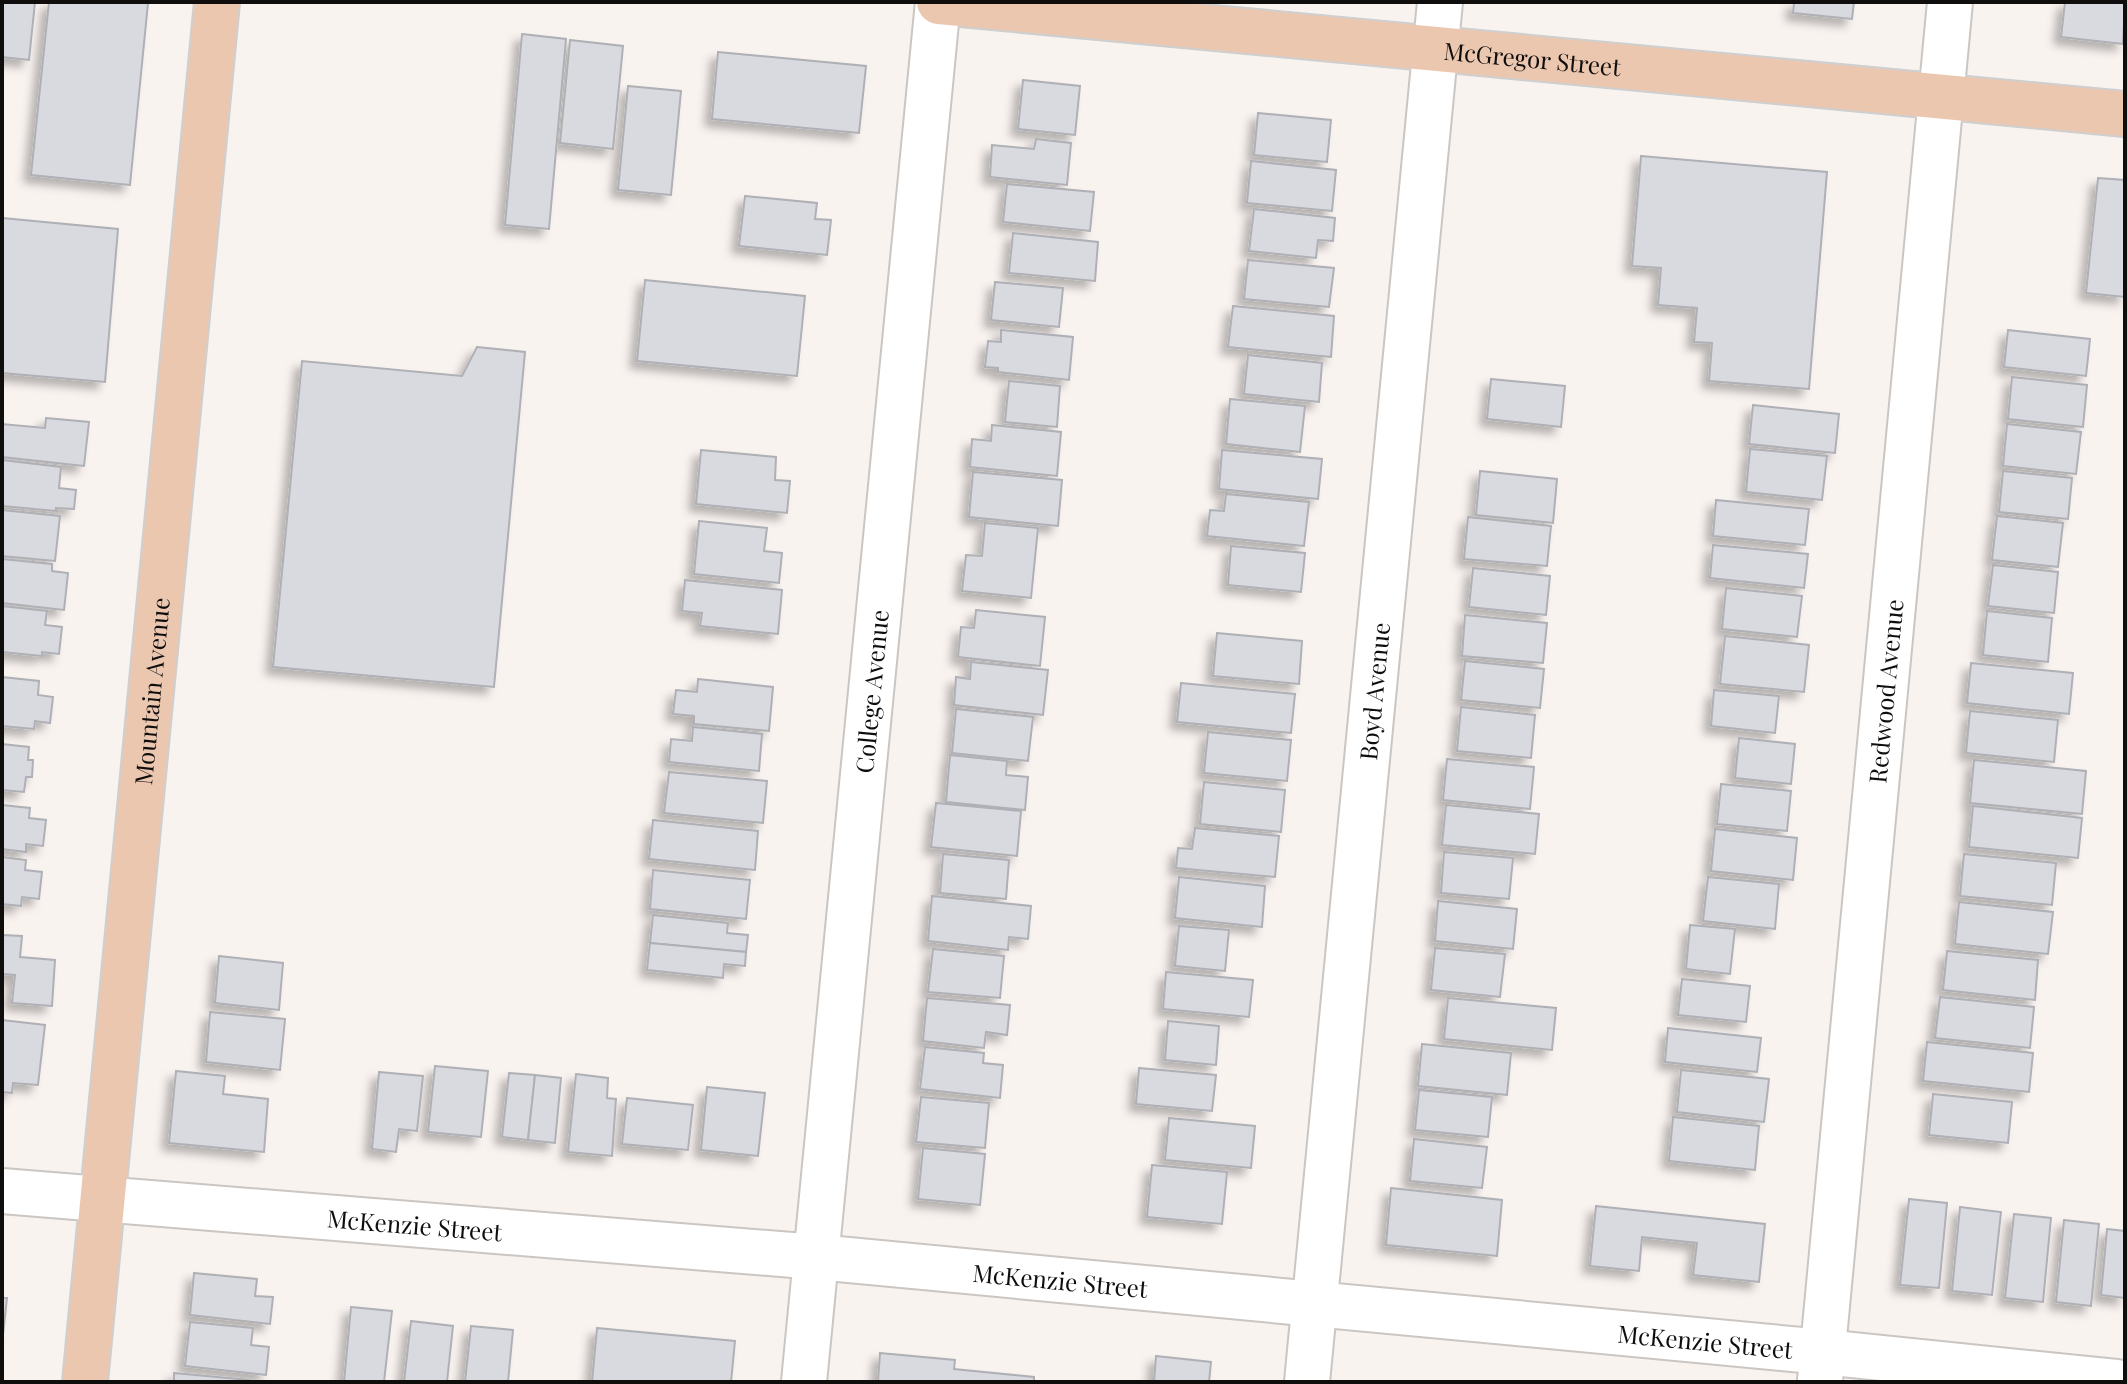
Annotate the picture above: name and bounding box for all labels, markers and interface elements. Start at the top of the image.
street label: McGregor Street [1442,34,1623,82]
street label: Mountain Avenue [126,596,176,786]
street label: Redwood Avenue [1860,598,1910,784]
street label: College Avenue [847,608,895,774]
street label: Boyd Avenue [1351,621,1396,761]
street label: McKenzie Street [326,1201,504,1247]
street label: McKenzie Street [971,1256,1150,1304]
street label: McKenzie Street [1617,1317,1795,1365]

